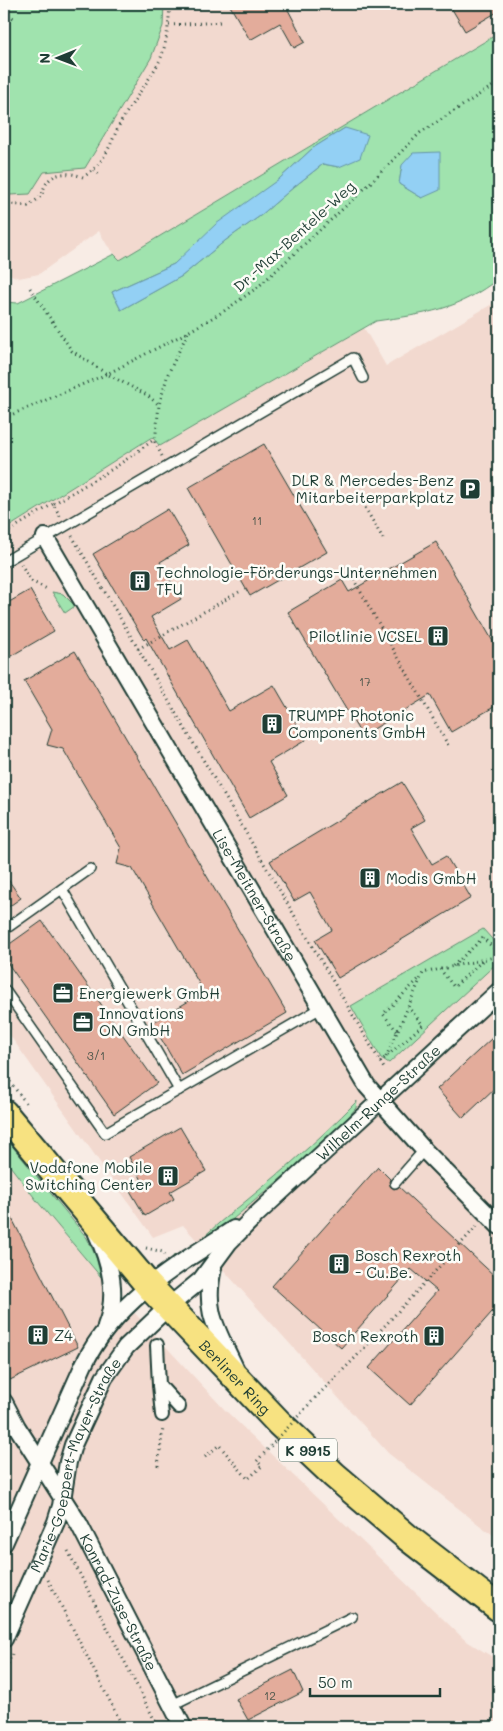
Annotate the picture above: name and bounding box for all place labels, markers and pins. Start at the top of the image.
place label: DLR & Mercedes-Benz Mitarbeiterparkplatz [291,470,454,507]
parking icon: DLR & Mercedes-Benz Mitarbeiterparkplatz [458,477,482,501]
place label: Technologie-Förderungs-Unternehmen TFU [156,562,437,599]
building icon: Technologie-Förderungs-Unternehmen TFU [128,569,152,593]
building icon: Pilotlinie VCSEL [426,624,450,648]
place label: Pilotlinie VCSEL [309,626,422,646]
place label: TRUMPF Photonic Components GmbH [288,705,426,742]
building icon: TRUMPF Photonic Components GmbH [260,712,284,736]
building icon: Modis GmbH [358,866,382,890]
place label: Modis GmbH [386,868,476,888]
office icon: Energiewerk GmbH [51,981,75,1005]
place label: Energiewerk GmbH [79,983,220,1003]
place label: Innovations ON GmbH [99,1003,184,1040]
office icon: Innovations ON GmbH [71,1010,95,1034]
place label: Vodafone Mobile Switching Center [25,1157,152,1194]
building icon: Vodafone Mobile Switching Center [156,1164,180,1188]
place label: Bosch Rexroth - Cu.Be. [355,1245,461,1282]
building icon: Bosch Rexroth - Cu.Be. [327,1252,351,1276]
building icon: Z4 [26,1323,50,1347]
building icon: Bosch Rexroth [422,1324,446,1348]
place label: Z4 [54,1325,73,1345]
place label: Bosch Rexroth [312,1326,418,1346]

